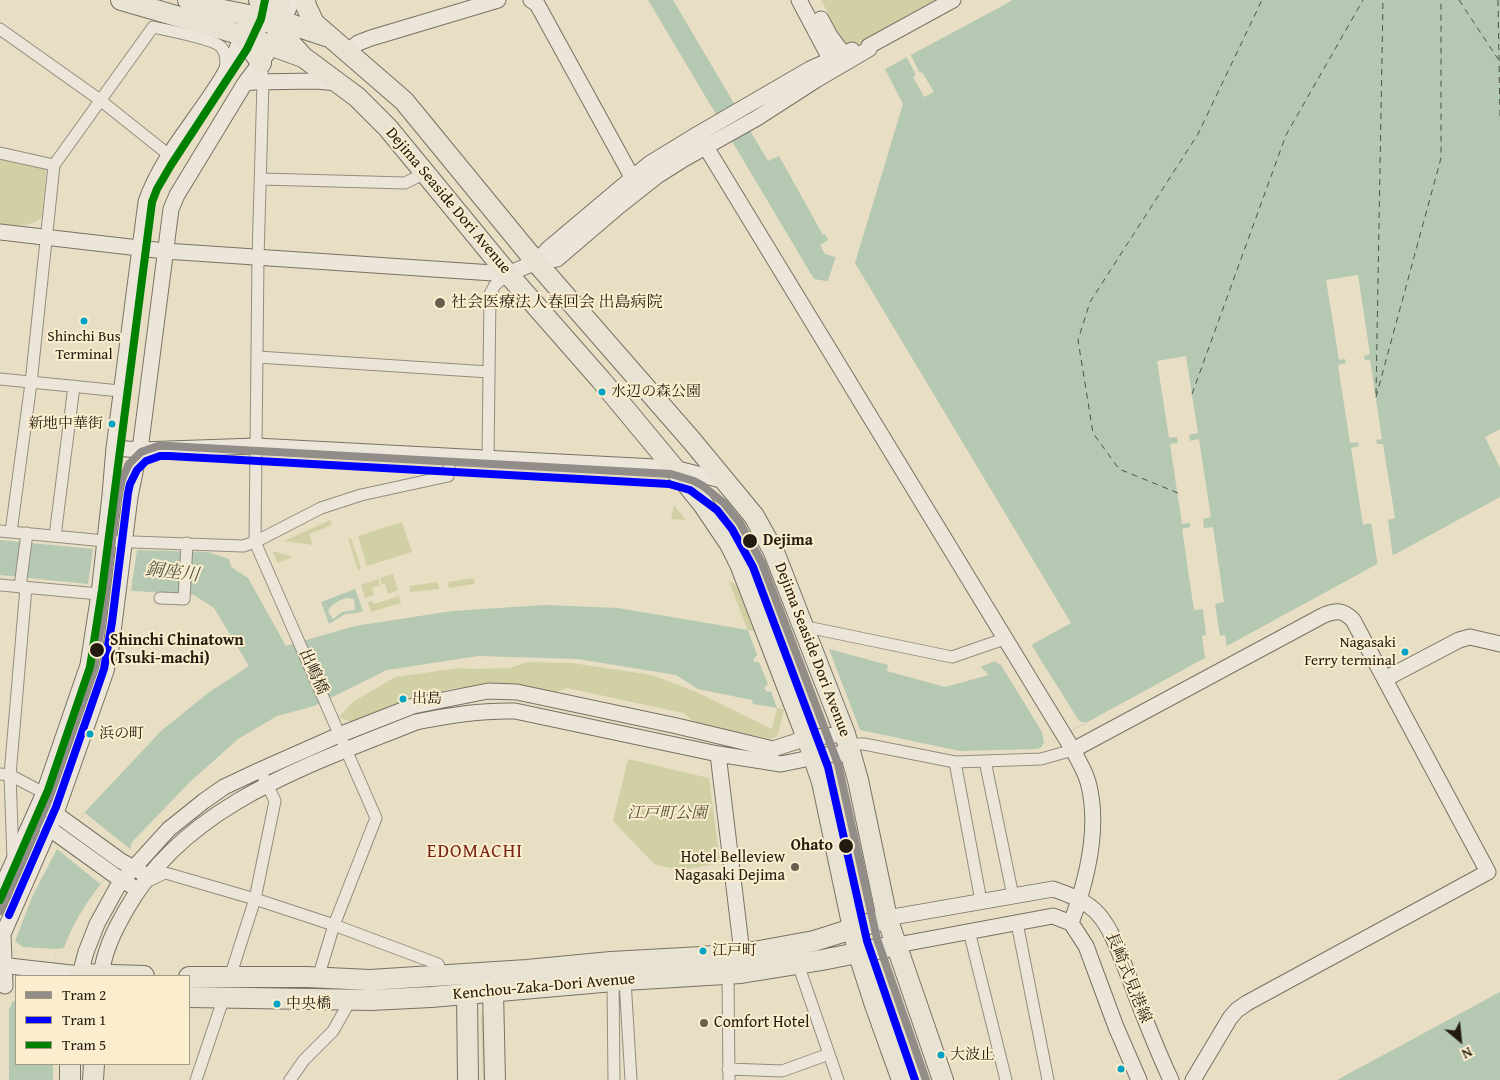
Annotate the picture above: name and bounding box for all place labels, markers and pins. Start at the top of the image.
place label: 社会医療法人春回会 出島病院 [451,293,663,313]
marker: 社会医療法人春回会 出島病院 [433,296,447,310]
marker: Shinchi Bus Terminal [79,316,89,326]
place label: Shinchi Bus Terminal [47,328,121,363]
place label: 水辺の森公園 [611,383,701,401]
marker: 水辺の森公園 [597,387,607,397]
place label: 新地中華街 [28,415,103,433]
marker: 新地中華街 [107,419,117,429]
place label: Dejima [763,531,813,551]
marker: Dejima [741,532,759,550]
place label: Shinchi Chinatown (Tsuki-machi) [110,631,244,669]
place label: Nagasaki Ferry terminal [1304,634,1396,669]
marker: Shinchi Chinatown (Tsuki-machi) [88,641,106,659]
marker: Nagasaki Ferry terminal [1400,647,1410,657]
place label: 出島 [412,690,442,708]
marker: 出島 [398,694,408,704]
place label: 浜の町 [99,725,144,743]
marker: 浜の町 [85,729,95,739]
place label: Ohato [791,836,833,856]
marker: Ohato [837,837,855,855]
place label: Hotel Belleview Nagasaki Dejima [675,848,785,886]
marker: Hotel Belleview Nagasaki Dejima [789,861,801,873]
place label: 江戸町 [712,942,757,960]
marker: 江戸町 [698,946,708,956]
place label: 中央橋 [286,995,331,1013]
marker: 中央橋 [272,999,282,1009]
place label: Comfort Hotel [714,1013,809,1033]
marker: Comfort Hotel [698,1017,710,1029]
place label: 大波止 [950,1046,995,1064]
marker: 大波止 [936,1050,946,1060]
unlabelled marker [1116,1064,1126,1074]

